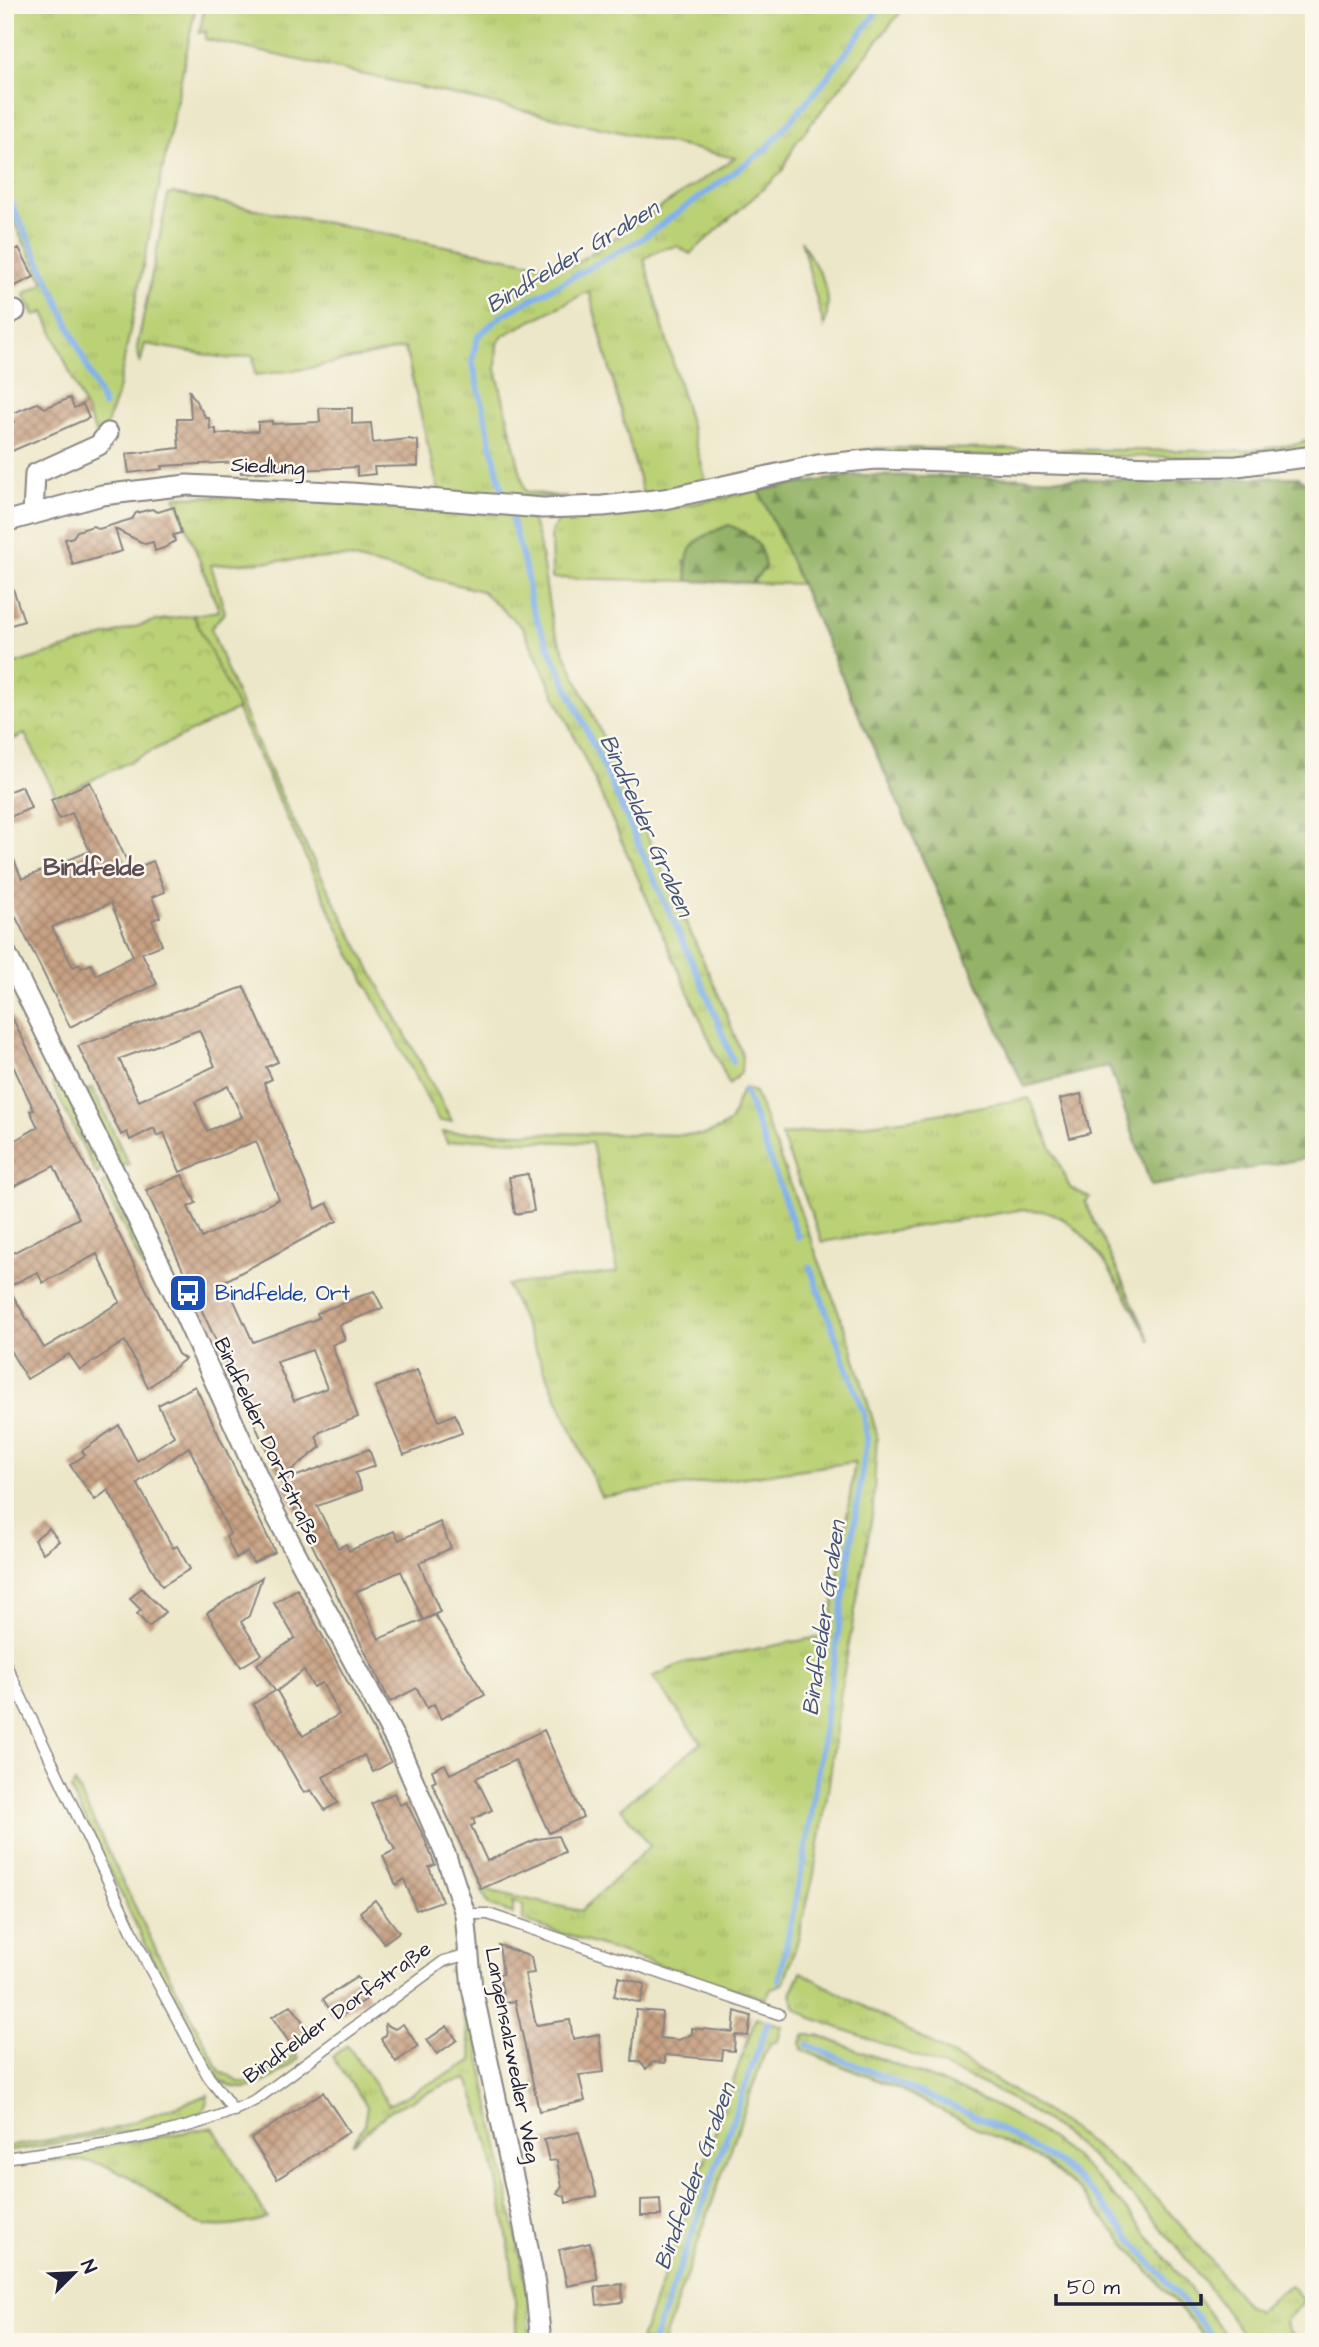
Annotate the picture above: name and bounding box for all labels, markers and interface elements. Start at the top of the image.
water label: Bindfelder Graben [480,191,667,321]
street label: Siedlung [230,450,306,485]
water label: Bindfelder Graben [592,729,702,924]
district label: Bindfelde [43,851,145,885]
bus stop icon: Bindfelde, Ort [167,1272,209,1314]
place label: Bindfelde, Ort [215,1279,350,1308]
street label: Bindfelder Dorfstraße [207,1333,328,1550]
water label: Bindfelder Graben [794,1516,854,1717]
street label: Bindfelder Dorfstraße [237,1934,437,2090]
street label: Langensalzwedler Weg [475,1945,548,2166]
water label: Bindfelder Graben [646,2076,744,2274]
north arrow [38,2238,108,2308]
text: N [73,2256,103,2278]
scale bar [1056,2263,1202,2307]
text: 50 m [1067,2273,1121,2302]

